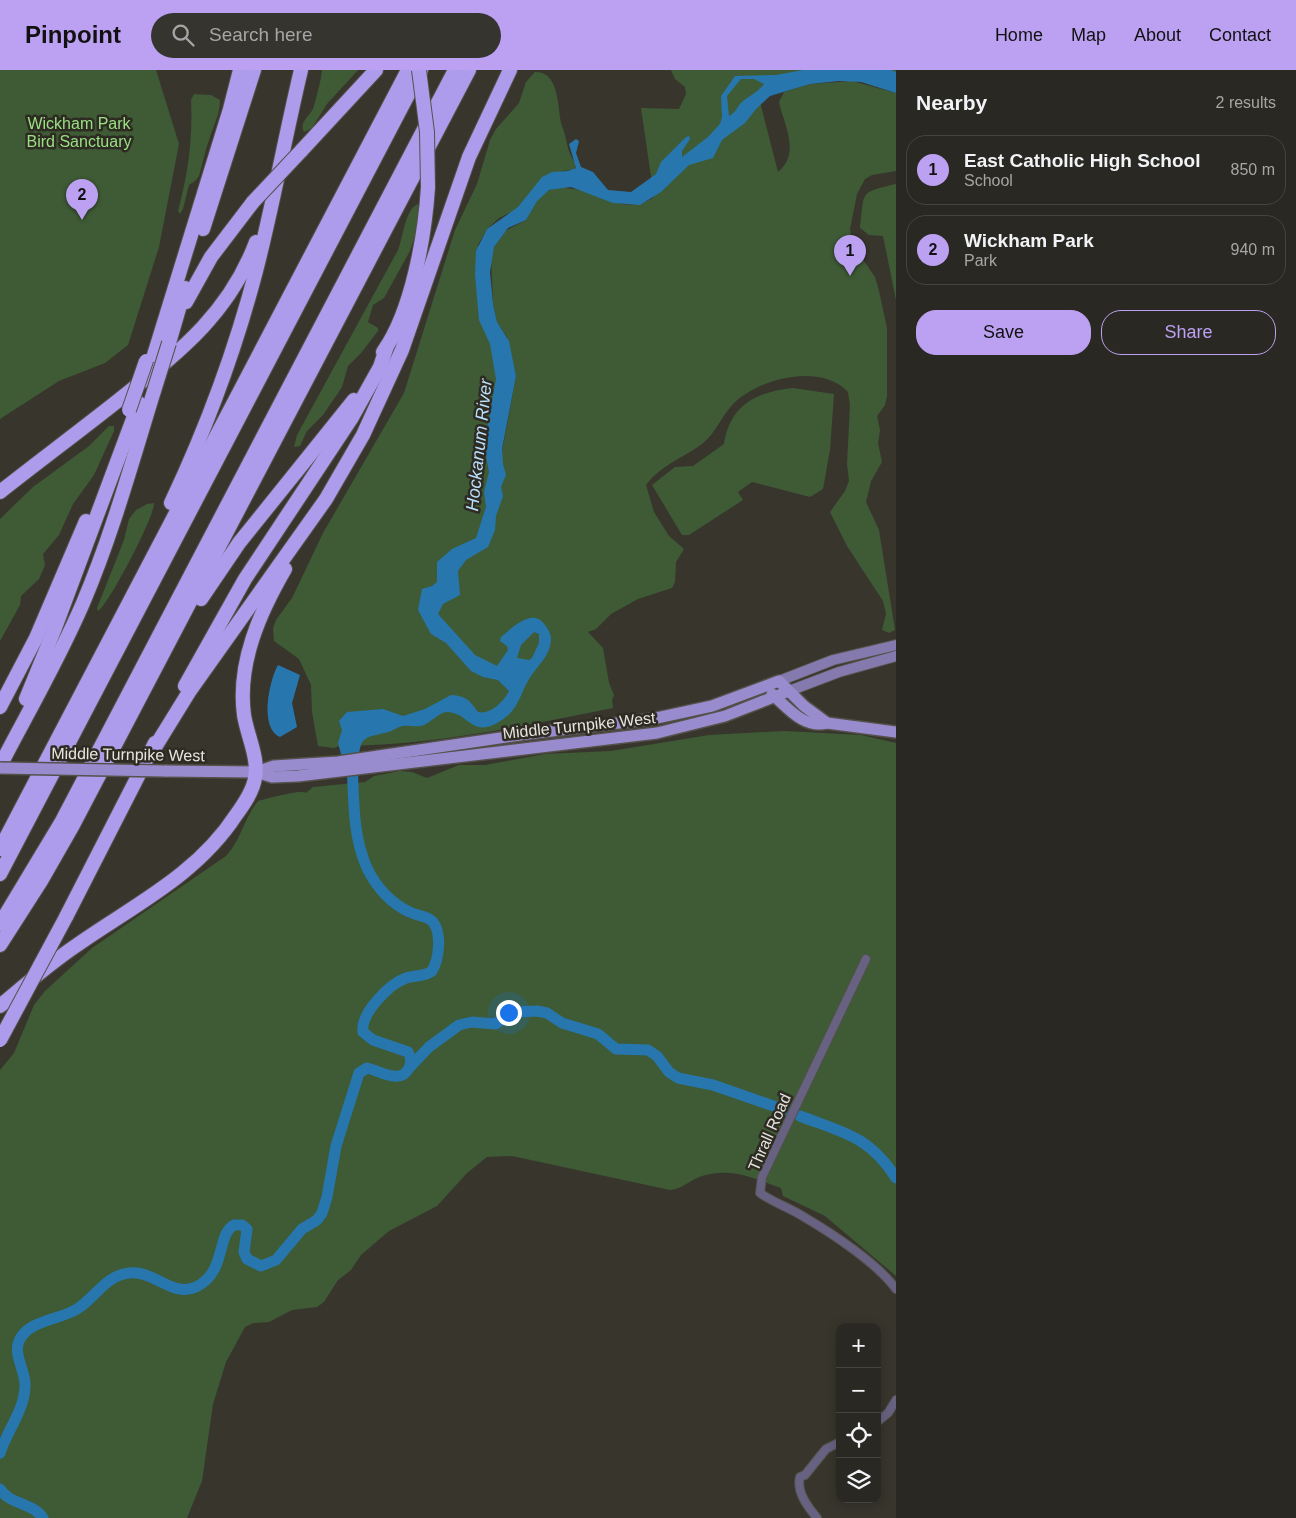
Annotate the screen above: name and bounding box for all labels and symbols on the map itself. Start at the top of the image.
park label: Wickham Park Bird Sanctuary [27,115,132,150]
pin: 2 [66,179,98,220]
pin: 1 [834,235,866,276]
water label: Hockanum River [462,377,496,512]
street label: Middle Turnpike West [502,709,657,742]
street label: Middle Turnpike West [51,745,205,764]
your location [496,1000,522,1026]
street label: Thrall Road [745,1091,794,1173]

